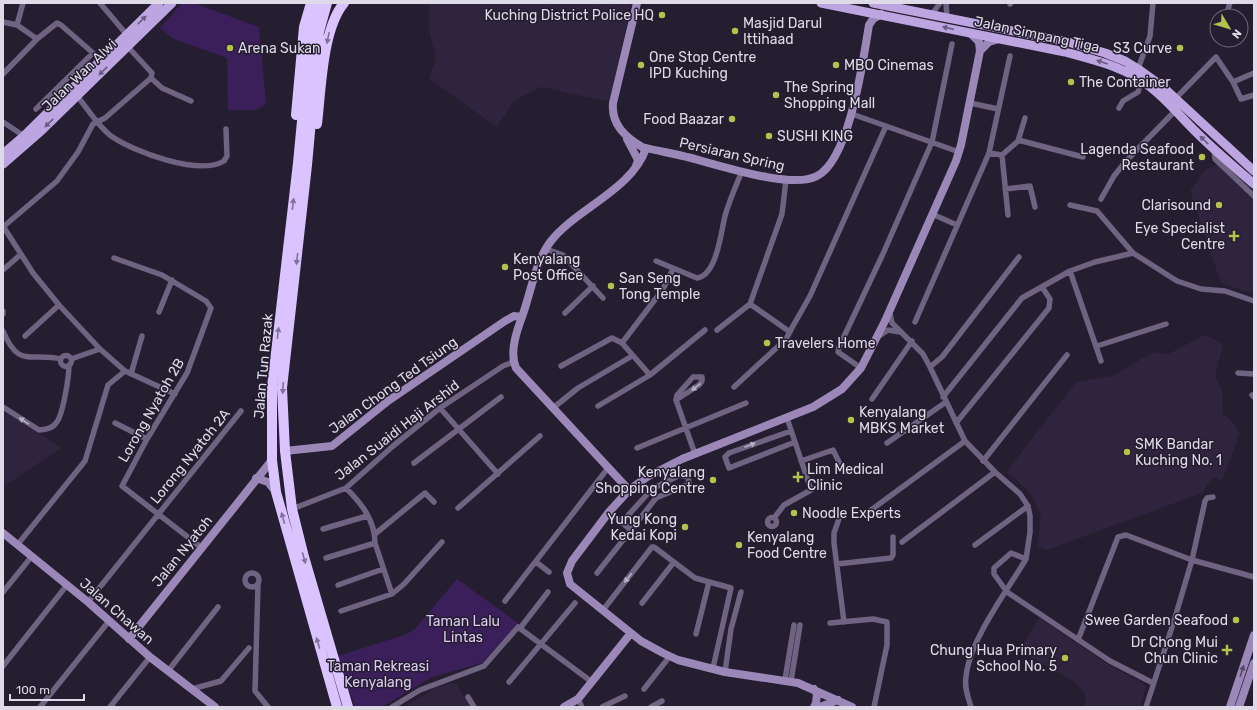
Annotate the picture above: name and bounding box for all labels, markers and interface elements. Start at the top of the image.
place label: Kuching District Police HQ [484,7,654,24]
north arrow [1209,8,1249,48]
marker: Kuching District Police HQ [657,10,667,20]
street label: Jalan Simpang Tiga [973,13,1101,56]
one-way arrow [137,15,147,25]
place label: Masjid Darul Ittihaad [743,15,822,48]
one-way arrow [941,24,954,30]
marker: Masjid Darul Ittihaad [730,26,740,36]
text: N [1229,27,1244,41]
one-way arrow [325,32,331,44]
street label: Jalan Wan Alwi [39,36,120,115]
place label: Arena Sukan [238,40,320,57]
place label: S3 Curve [1113,40,1172,57]
marker: Arena Sukan [225,43,235,53]
marker: S3 Curve [1175,43,1185,53]
place label: One Stop Centre IPD Kuching [649,49,756,82]
place label: MBO Cinemas [844,57,934,74]
one-way arrow [1095,59,1107,65]
marker: One Stop Centre IPD Kuching [636,60,646,70]
marker: MBO Cinemas [831,60,841,70]
one-way arrow [98,67,108,76]
place label: The Container [1079,74,1171,91]
marker: The Container [1066,77,1076,87]
place label: The Spring Shopping Mall [784,79,875,112]
marker: The Spring Shopping Mall [771,90,781,100]
place label: Food Baazar [643,111,725,128]
marker: Food Baazar [727,114,737,124]
one-way arrow [44,118,54,128]
place label: SUSHI KING [777,128,853,145]
marker: SUSHI KING [764,131,774,141]
street label: Persiaran Spring [677,134,786,175]
one-way arrow [1199,135,1209,145]
place label: Lagenda Seafood Restaurant [1080,141,1195,174]
marker: Lagenda Seafood Restaurant [1197,152,1207,162]
place label: Clarisound [1141,197,1211,214]
one-way arrow [290,198,297,210]
marker: Clarisound [1214,200,1224,210]
place label: Eye Specialist Centre [1135,220,1226,253]
marker: Eye Specialist Centre [1228,230,1240,242]
place label: Kenyalang Post Office [513,251,583,284]
one-way arrow [294,253,300,265]
marker: Kenyalang Post Office [500,262,510,272]
place label: San Seng Tong Temple [619,270,701,303]
marker: San Seng Tong Temple [606,281,616,291]
street label: Jalan Tun Razak [250,312,277,419]
one-way arrow [275,327,282,339]
street label: Jalan Chong Ted Tsiung [326,333,461,438]
place label: Travelers Home [775,335,876,352]
marker: Travelers Home [762,338,772,348]
street label: Lorong Nyatoh 2B [115,355,188,465]
street label: Jalan Suaidi Haji Arshid [332,377,463,484]
one-way arrow [280,382,286,395]
one-way arrow [690,382,701,391]
place label: Kenyalang MBKS Market [859,404,945,437]
street label: Lorong Nyatoh 2A [147,405,234,507]
marker: Kenyalang MBKS Market [846,415,856,425]
one-way arrow [19,417,29,425]
place label: SMK Bandar Kuching No. 1 [1135,436,1222,469]
one-way arrow [744,442,756,448]
marker: SMK Bandar Kuching No. 1 [1122,447,1132,457]
place label: Lim Medical Clinic [807,461,884,494]
place label: Kenyalang Shopping Centre [595,464,705,497]
marker: Lim Medical Clinic [792,471,804,483]
marker: Kenyalang Shopping Centre [708,475,718,485]
place label: Noodle Experts [802,505,901,522]
marker: Noodle Experts [789,508,799,518]
one-way arrow [280,511,286,523]
place label: Yung Kong Kedai Kopi [607,511,677,544]
street label: Jalan Nyatoh [149,512,216,590]
marker: Yung Kong Kedai Kopi [680,522,690,532]
place label: Kenyalang Food Centre [747,529,827,562]
marker: Kenyalang Food Centre [734,540,744,550]
one-way arrow [301,553,307,565]
one-way arrow [623,573,632,584]
street label: Jalan Chawan [76,575,157,648]
place label: Swee Garden Seafood [1085,612,1228,629]
park label: Taman Lalu Lintas [426,613,500,646]
marker: Swee Garden Seafood [1231,615,1241,625]
place label: Dr Chong Mui Chun Clinic [1131,634,1218,667]
one-way arrow [315,636,321,648]
place label: Chung Hua Primary School No. 5 [930,642,1057,675]
marker: Dr Chong Mui Chun Clinic [1221,644,1233,656]
marker: Chung Hua Primary School No. 5 [1060,653,1070,663]
park label: Taman Rekreasi Kenyalang [327,658,429,691]
one-way arrow [1239,665,1245,677]
scale bar [10,676,84,702]
text: 100 m [16,683,50,697]

